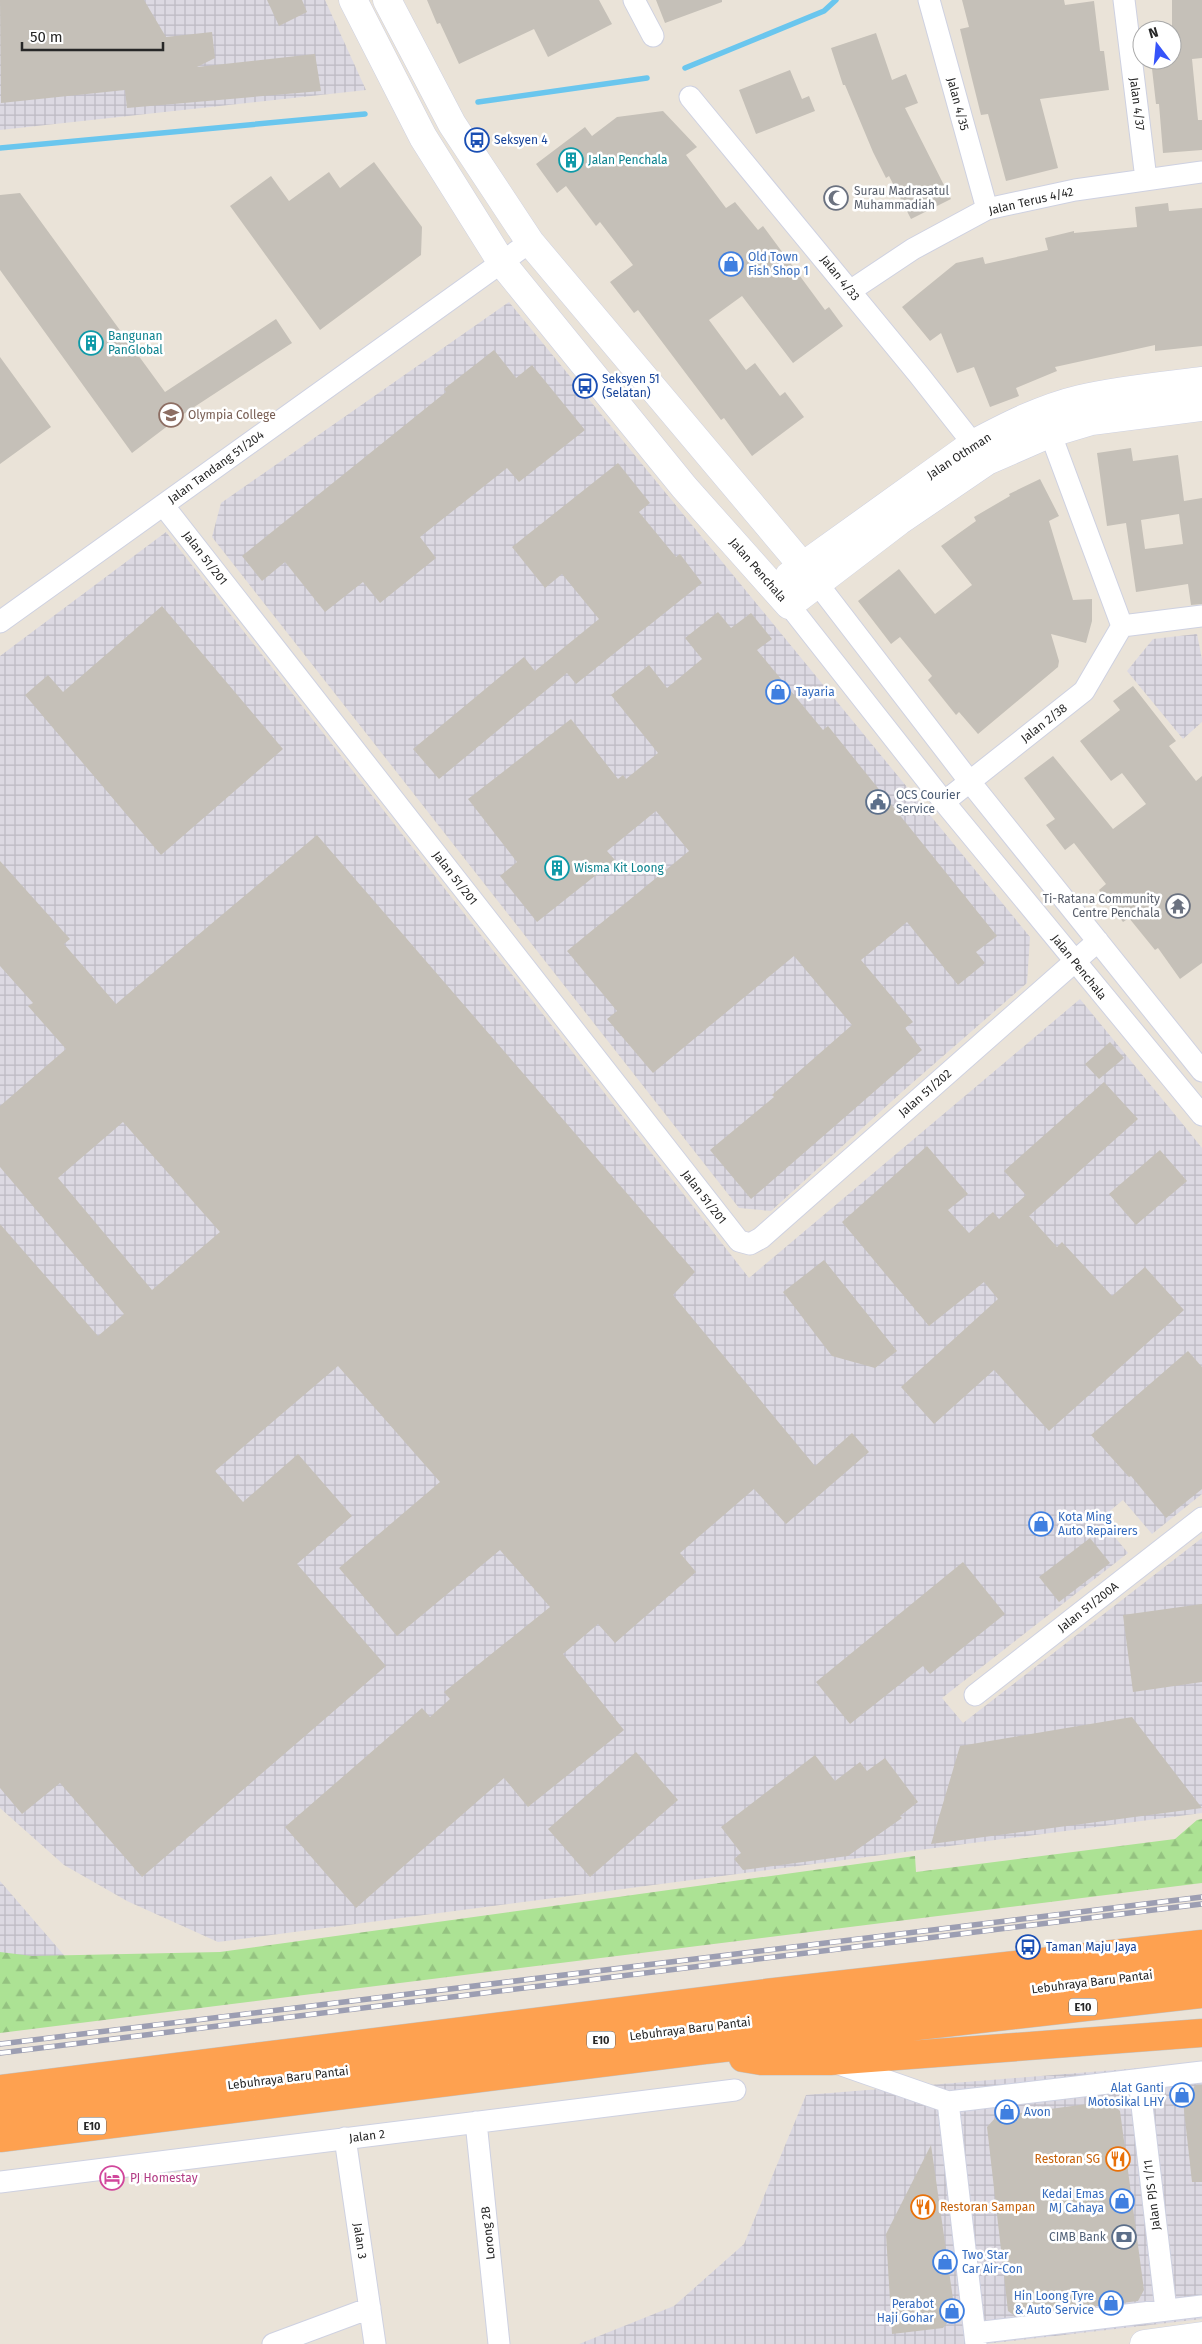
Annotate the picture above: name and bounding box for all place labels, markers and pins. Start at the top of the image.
bus stop icon: Seksyen 4 [464,127,490,153]
place label: Seksyen 4 [494,133,548,147]
building icon: Jalan Penchala [558,147,584,173]
place label: Jalan Penchala [588,153,668,167]
place label: Surau Madrasatul Muhammadiah [854,184,949,212]
mosque icon: Surau Madrasatul Muhammadiah [823,185,849,211]
place label: Old Town Fish Shop 1 [748,250,809,278]
shop icon: Old Town Fish Shop 1 [718,251,744,277]
place label: Bangunan PanGlobal [108,329,163,357]
building icon: Bangunan PanGlobal [78,330,104,356]
place label: Seksyen 51 (Selatan) [602,372,660,400]
bus stop icon: Seksyen 51 (Selatan) [572,373,598,399]
school or university icon: Olympia College [158,402,184,428]
place label: Olympia College [188,408,276,422]
shop icon: Tayaria [765,679,791,705]
place label: Tayaria [796,685,835,699]
place label: OCS Courier Service [896,788,961,816]
public building icon: OCS Courier Service [865,789,891,815]
building icon: Wisma Kit Loong [544,855,570,881]
place label: Wisma Kit Loong [574,861,665,875]
place label: Ti-Ratana Community Centre Penchala [1043,892,1160,920]
temple icon: Ti-Ratana Community Centre Penchala [1165,893,1191,919]
place label: Kota Ming Auto Repairers [1058,1510,1138,1538]
shop icon: Kota Ming Auto Repairers [1028,1511,1054,1537]
bus stop icon: Taman Maju Jaya [1015,1934,1041,1960]
place label: Taman Maju Jaya [1046,1940,1137,1954]
place label: Alat Ganti Motosikal LHY [1088,2081,1164,2109]
shop icon: Alat Ganti Motosikal LHY [1169,2082,1195,2108]
shop icon: Avon [994,2099,1020,2125]
place label: Avon [1024,2105,1051,2119]
restaurant icon: Restoran SG [1105,2146,1131,2172]
place label: Restoran SG [1035,2152,1100,2166]
hotel icon: PJ Homestay [99,2165,125,2191]
place label: PJ Homestay [130,2171,198,2185]
place label: Kedai Emas MJ Cahaya [1042,2187,1104,2215]
shop icon: Kedai Emas MJ Cahaya [1109,2188,1135,2214]
restaurant icon: Restoran Sampan [910,2194,936,2220]
place label: Restoran Sampan [940,2200,1035,2214]
bank icon: CIMB Bank [1111,2224,1137,2250]
place label: CIMB Bank [1049,2230,1107,2244]
place label: Two Star Car Air-Con [962,2248,1023,2276]
shop icon: Two Star Car Air-Con [932,2249,958,2275]
place label: Hin Loong Tyre & Auto Service [1014,2289,1094,2317]
shop icon: Hin Loong Tyre & Auto Service [1098,2290,1124,2316]
place label: Perabot Haji Gohar [877,2297,935,2325]
shop icon: Perabot Haji Gohar [939,2298,965,2324]

